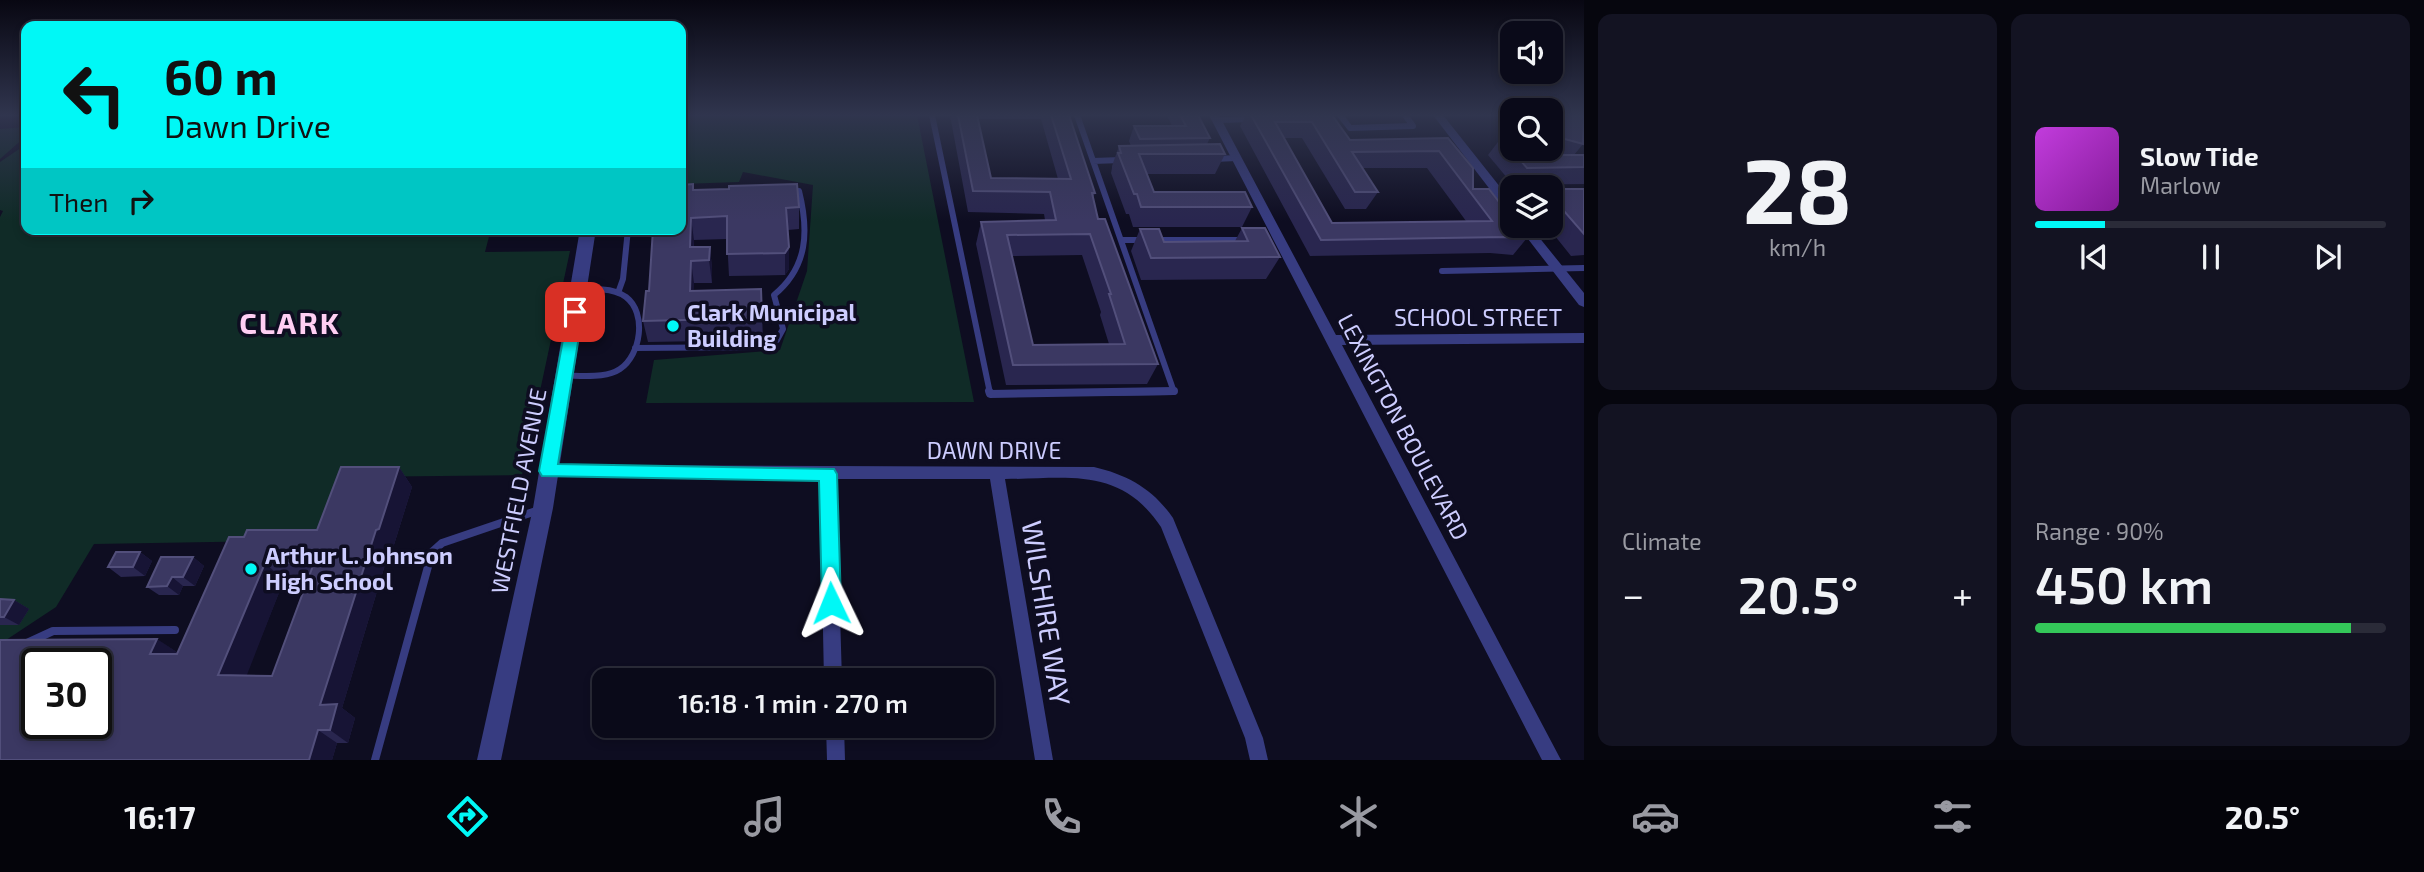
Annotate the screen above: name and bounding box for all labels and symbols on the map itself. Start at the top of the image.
pin [545,282,605,342]
place label: Clark Municipal Building [687,298,857,352]
street label: SCHOOL STREET [1394,303,1562,331]
district label: CLARK [239,304,341,340]
street label: LEXINGTON BOULEVARD [1332,309,1475,544]
marker: Clark Municipal Building [665,318,681,334]
street label: WESTFIELD AVENUE [484,386,552,596]
street label: DAWN DRIVE [927,436,1061,464]
street label: WILSHIRE WAY [1016,518,1078,708]
place label: Arthur L. Johnson High School [265,541,453,595]
marker: Arthur L. Johnson High School [243,561,259,577]
position arrow [794,566,868,640]
speed limit sign: 30 [21,648,112,739]

